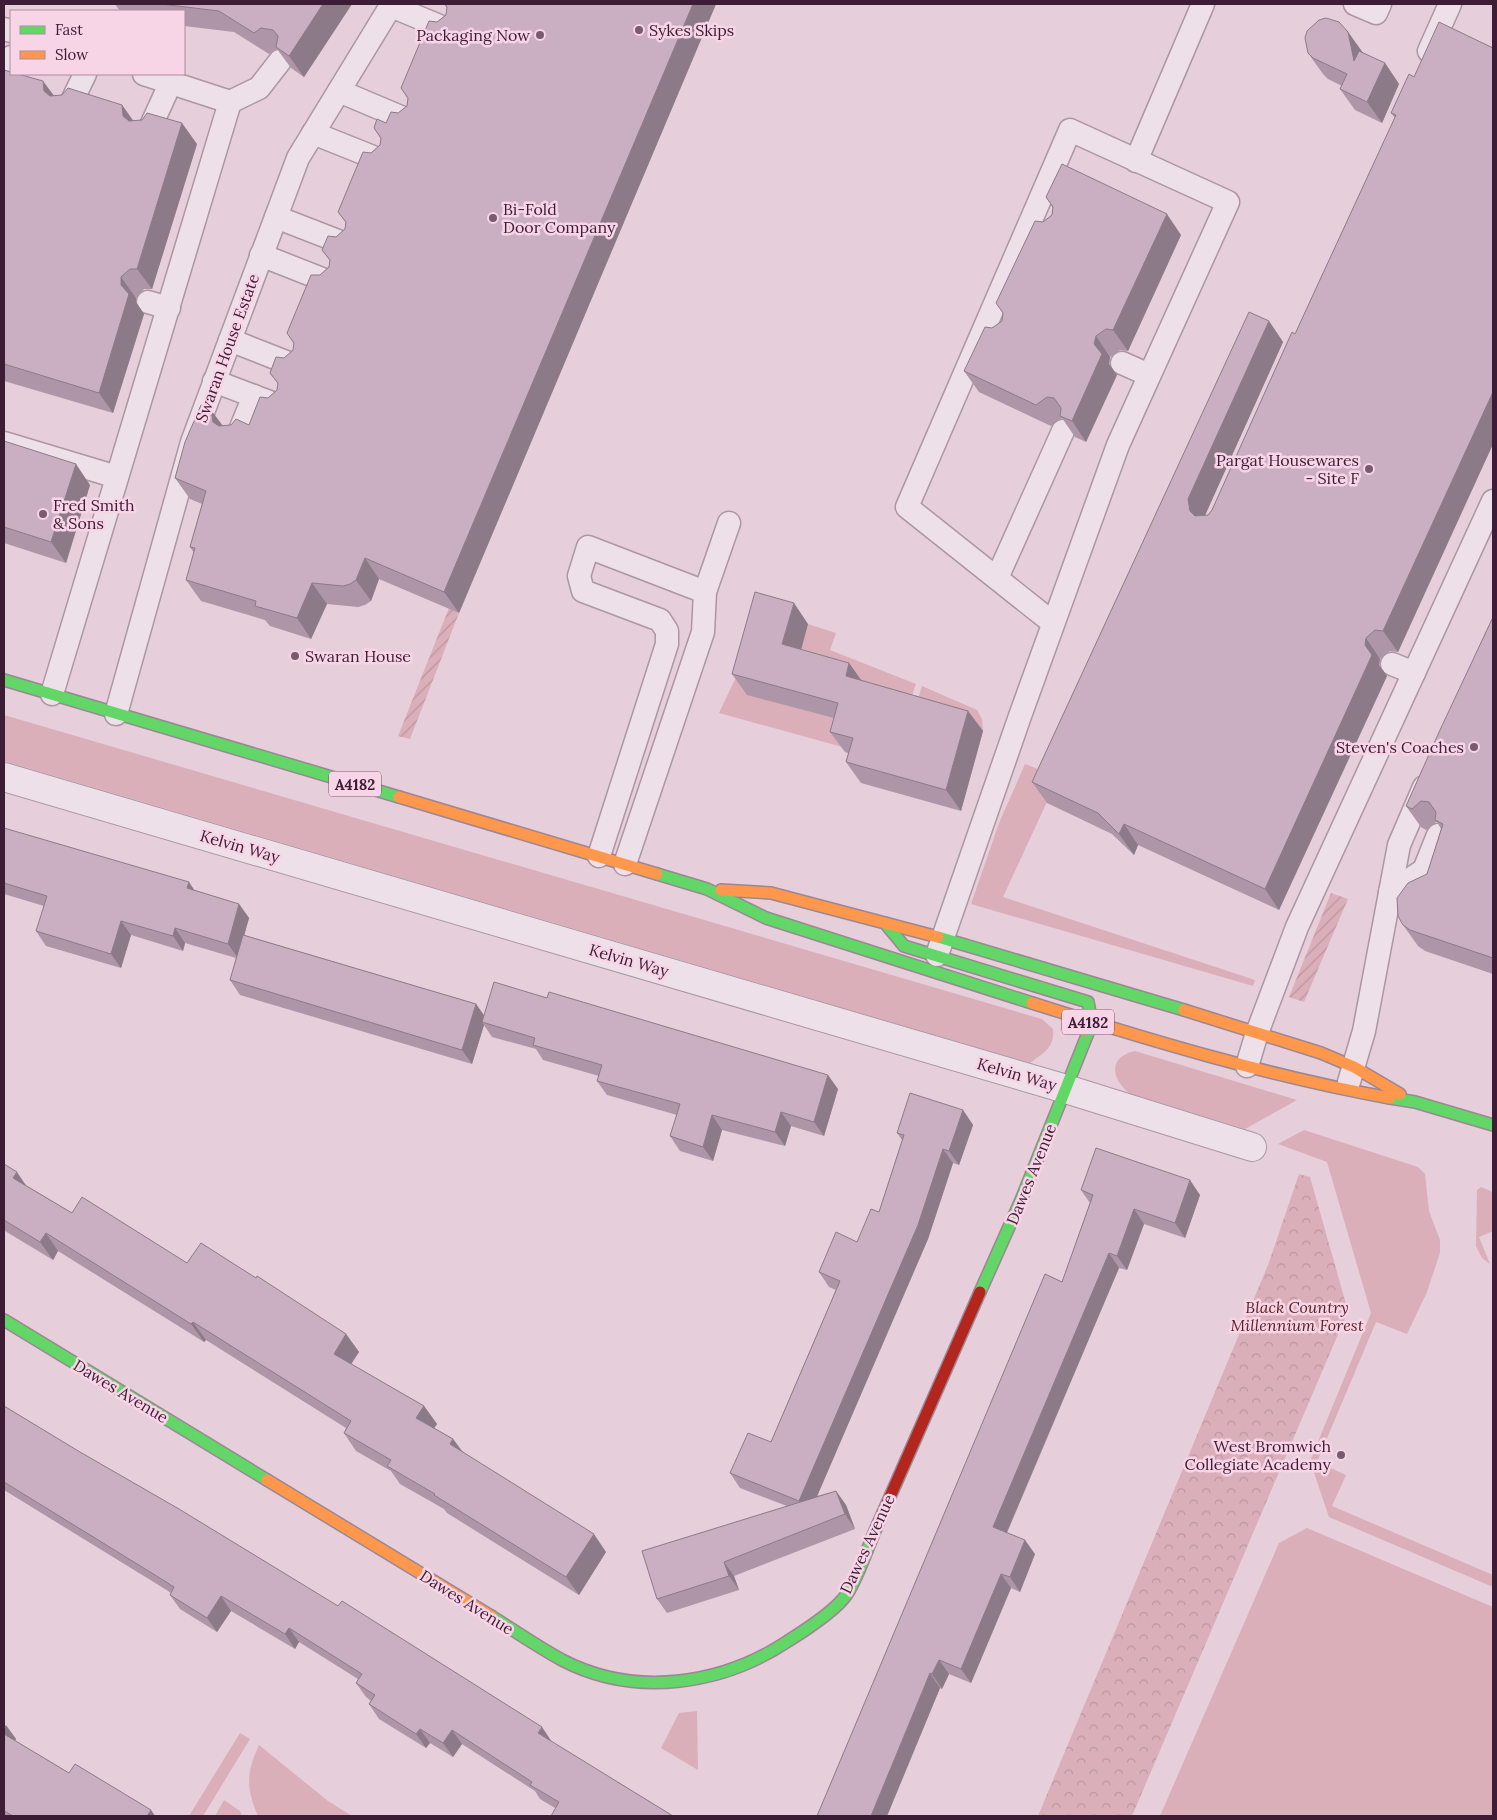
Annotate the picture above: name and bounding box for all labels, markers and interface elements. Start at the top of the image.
legend [10,10,185,75]
text: Fast [55,20,83,39]
place label: Sykes Skips [649,20,734,40]
marker: Sykes Skips [633,24,645,36]
place label: Packaging Now [416,25,530,45]
marker: Packaging Now [534,29,546,41]
text: Slow [55,45,88,64]
place label: Bi-Fold Door Company [503,199,616,237]
marker: Bi-Fold Door Company [487,212,499,224]
street label: Swaran House Estate [191,271,263,425]
place label: Pargat Housewares - Site F [1216,450,1359,488]
marker: Pargat Housewares - Site F [1363,463,1375,475]
place label: Fred Smith & Sons [53,495,135,533]
marker: Fred Smith & Sons [37,508,49,520]
place label: Swaran House [305,646,411,666]
marker: Swaran House [289,650,301,662]
place label: Steven's Coaches [1336,737,1464,757]
marker: Steven's Coaches [1468,741,1480,753]
road number: A4182 [329,772,381,796]
street label: Kelvin Way [198,825,283,867]
street label: Kelvin Way [587,939,672,981]
road number: A4182 [1062,1010,1114,1034]
street label: Kelvin Way [975,1053,1060,1095]
street label: Dawes Avenue [1002,1120,1060,1227]
park label: Black Country Millennium Forest [1231,1297,1364,1335]
street label: Dawes Avenue [70,1355,172,1427]
place label: West Bromwich Collegiate Academy [1185,1436,1332,1474]
marker: West Bromwich Collegiate Academy [1335,1449,1347,1461]
street label: Dawes Avenue [835,1491,899,1597]
street label: Dawes Avenue [416,1565,518,1639]

